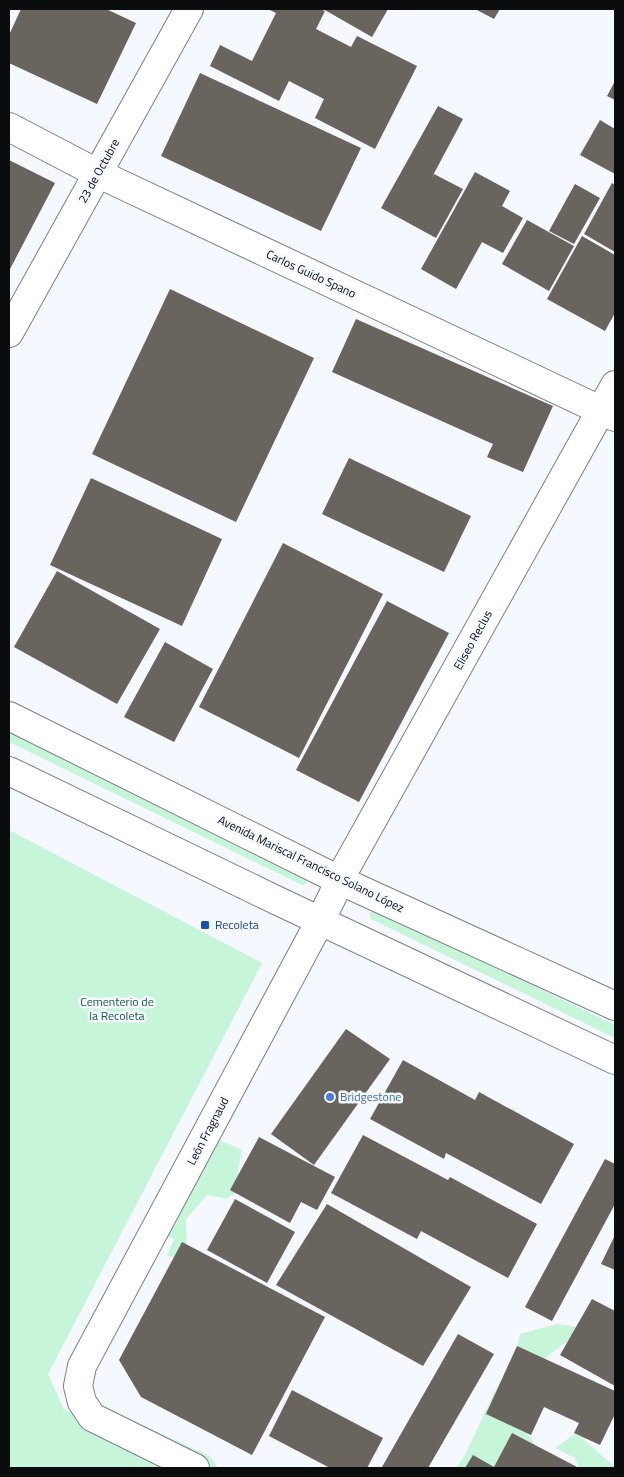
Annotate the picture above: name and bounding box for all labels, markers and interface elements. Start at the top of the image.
street label: 23 de Octubre [73,135,124,207]
street label: Carlos Guido Spano [263,244,359,303]
street label: Eliseo Reclus [448,606,497,673]
street label: Avenida Mariscal Francisco Solano López [215,810,408,917]
place label: Recoleta [215,915,259,934]
marker: Recoleta [199,919,211,931]
park label: Cementerio de la Recoleta [80,992,154,1025]
place label: Bridgestone [340,1087,401,1106]
marker: Bridgestone [324,1091,336,1103]
street label: León Fragnaud [182,1093,233,1168]

